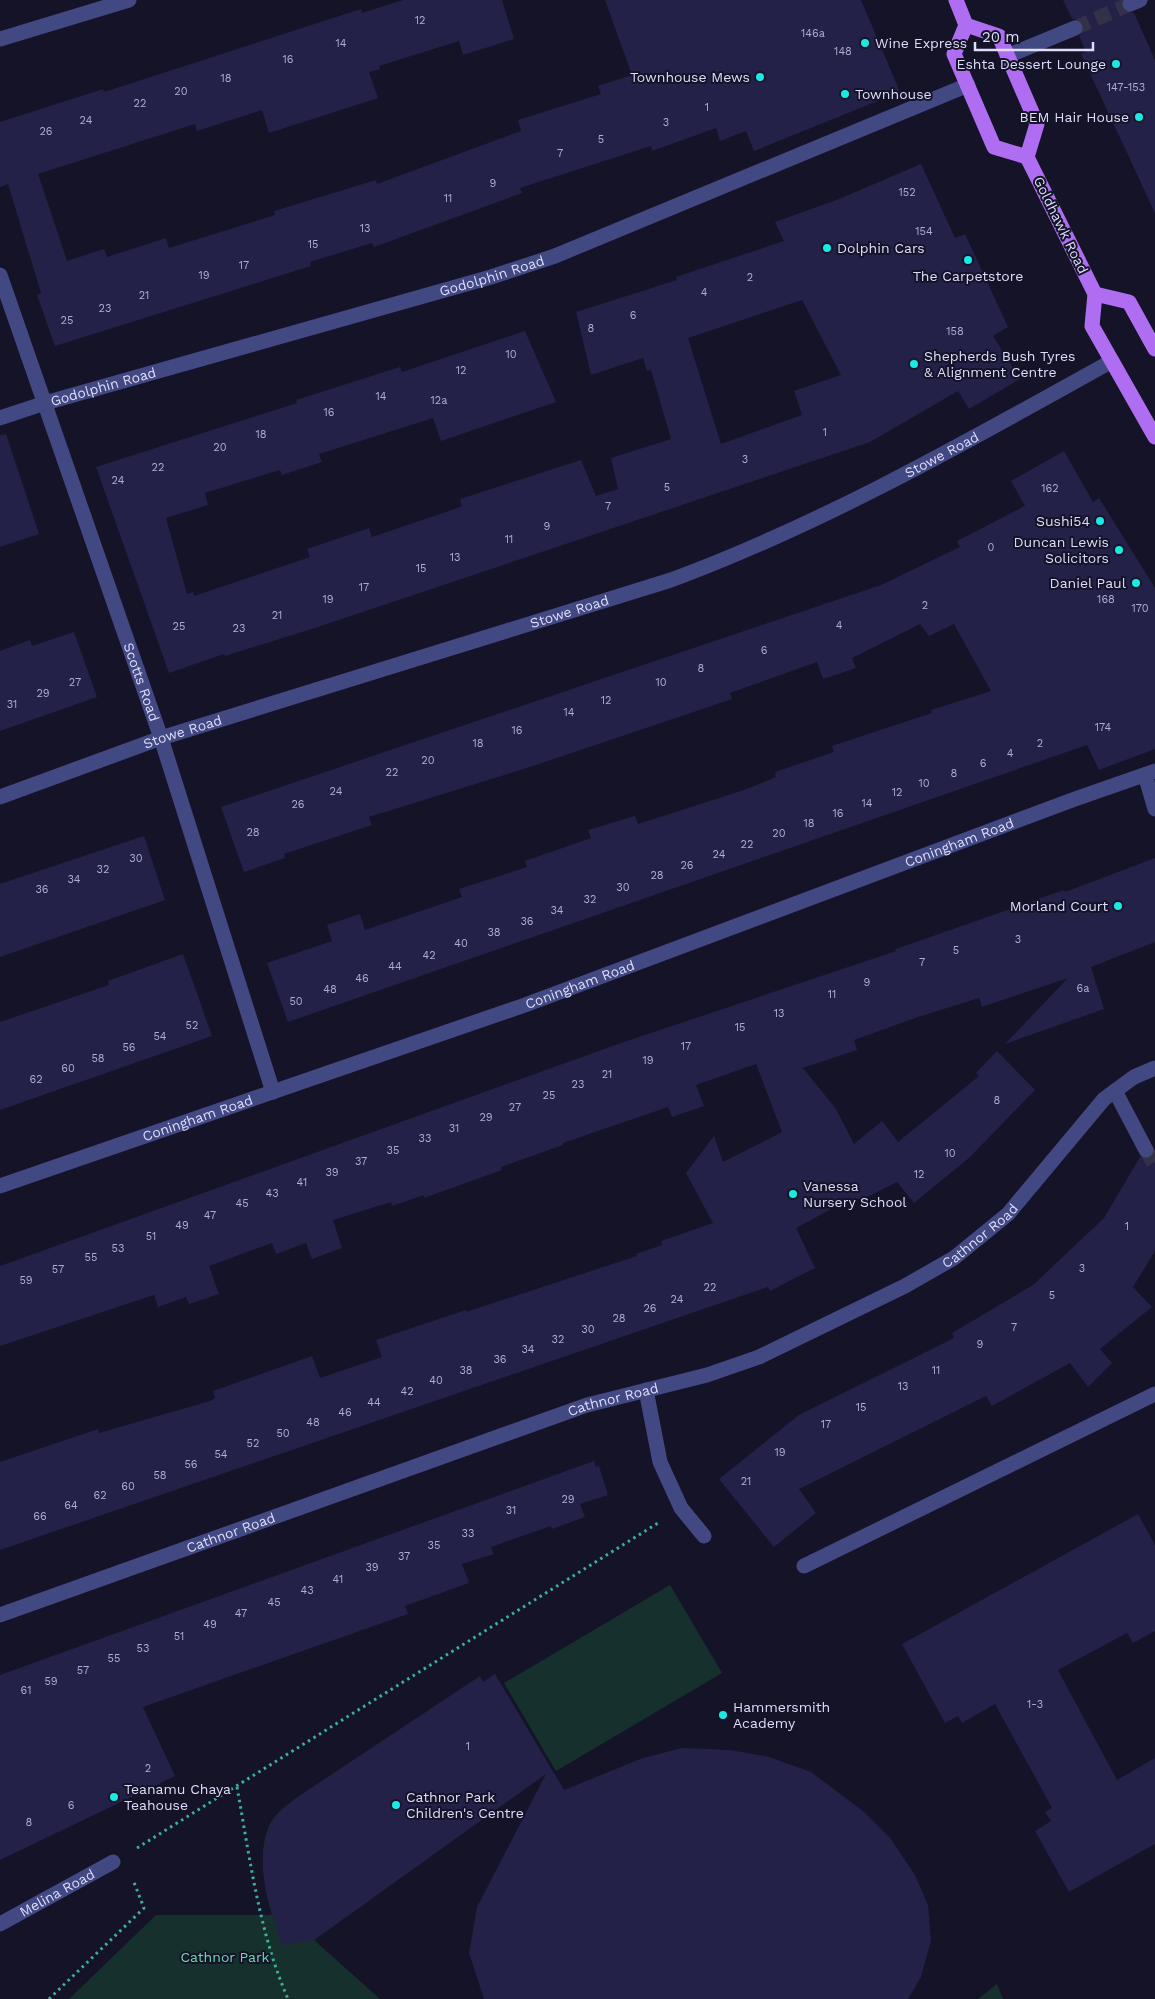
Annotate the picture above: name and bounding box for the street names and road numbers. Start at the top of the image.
street label: Goldhawk Road [1031,174,1091,276]
street label: Godolphin Road [438,252,546,299]
street label: Godolphin Road [49,364,158,409]
street label: Stowe Road [902,428,982,481]
street label: Stowe Road [528,592,611,631]
street label: Scotts Road [120,641,163,724]
street label: Stowe Road [141,712,224,752]
street label: Coningham Road [902,815,1016,870]
street label: Coningham Road [523,957,637,1012]
street label: Coningham Road [140,1091,255,1144]
street label: Cathnor Road [939,1200,1021,1271]
street label: Cathnor Road [565,1379,660,1419]
street label: Cathnor Road [184,1509,277,1556]
street label: Melina Road [17,1866,97,1920]

